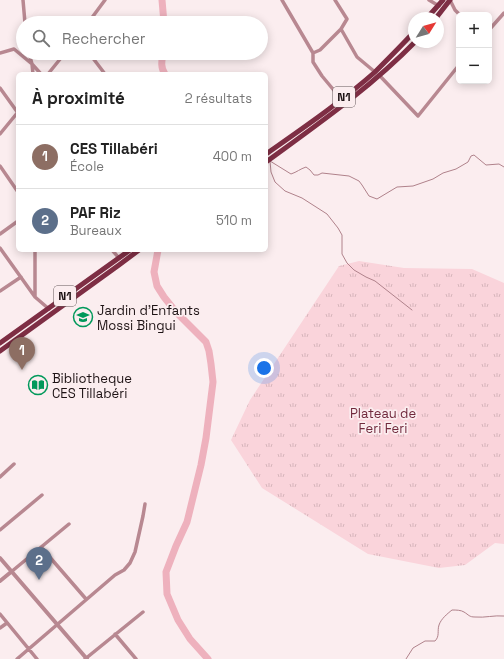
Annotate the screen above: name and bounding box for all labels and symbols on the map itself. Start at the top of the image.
north arrow [408,12,444,48]
road number: N1 [333,87,355,107]
road number: N1 [54,286,76,306]
place label: Jardin d’Enfants Mossi Bingui [97,302,200,334]
school or university icon: Jardin d’Enfants Mossi Bingui [72,306,94,328]
pin: 1 [9,337,35,370]
your location [254,358,274,378]
place label: Bibliotheque CES Tillabéri [52,370,132,402]
library icon: Bibliotheque CES Tillabéri [27,374,49,396]
park label: Plateau de Feri Feri [350,405,416,437]
pin: 2 [26,547,52,580]

